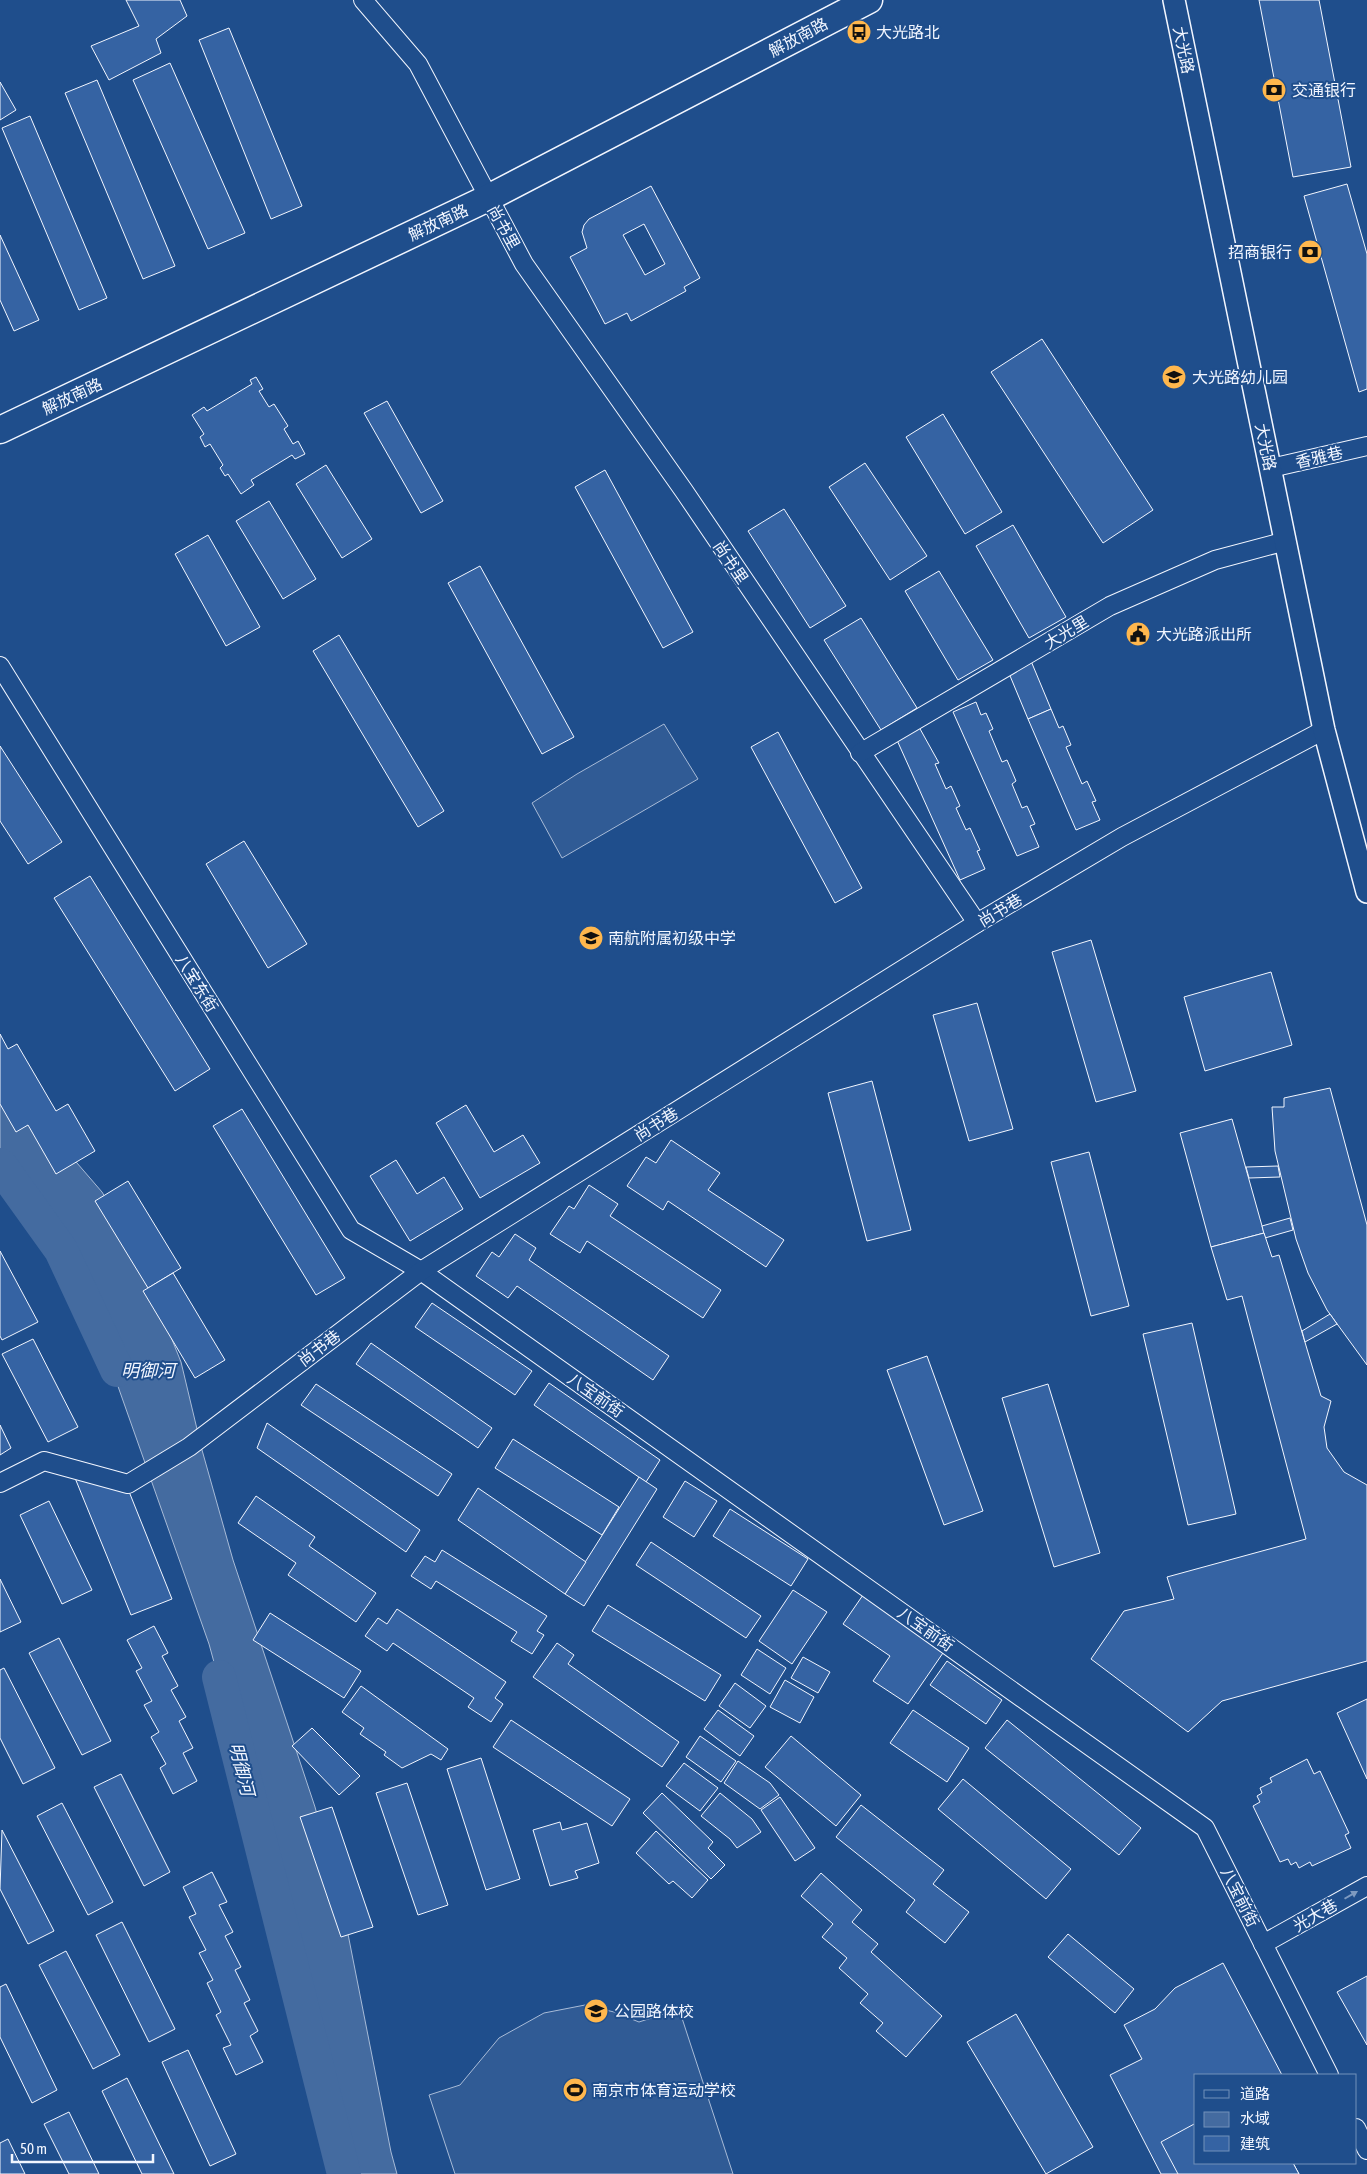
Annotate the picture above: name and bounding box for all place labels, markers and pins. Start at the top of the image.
bus stop icon: 大光路北 [846,19,872,45]
place label: 大光路北 [876,23,940,41]
bank icon: 交通银行 [1261,77,1287,103]
place label: 交通银行 [1292,81,1356,99]
bank icon: 招商银行 [1297,239,1323,265]
place label: 招商银行 [1228,243,1292,261]
school or university icon: 大光路幼儿园 [1161,364,1187,390]
place label: 大光路幼儿园 [1192,368,1288,386]
public building icon: 大光路派出所 [1125,621,1151,647]
place label: 大光路派出所 [1156,625,1252,643]
school or university icon: 南航附属初级中学 [578,925,604,951]
place label: 南航附属初级中学 [608,929,736,947]
school or university icon: 公园路体校 [583,1998,609,2024]
place label: 公园路体校 [614,2002,694,2020]
sports icon: 南京市体育运动学校 [562,2077,588,2103]
place label: 南京市体育运动学校 [592,2081,736,2099]

